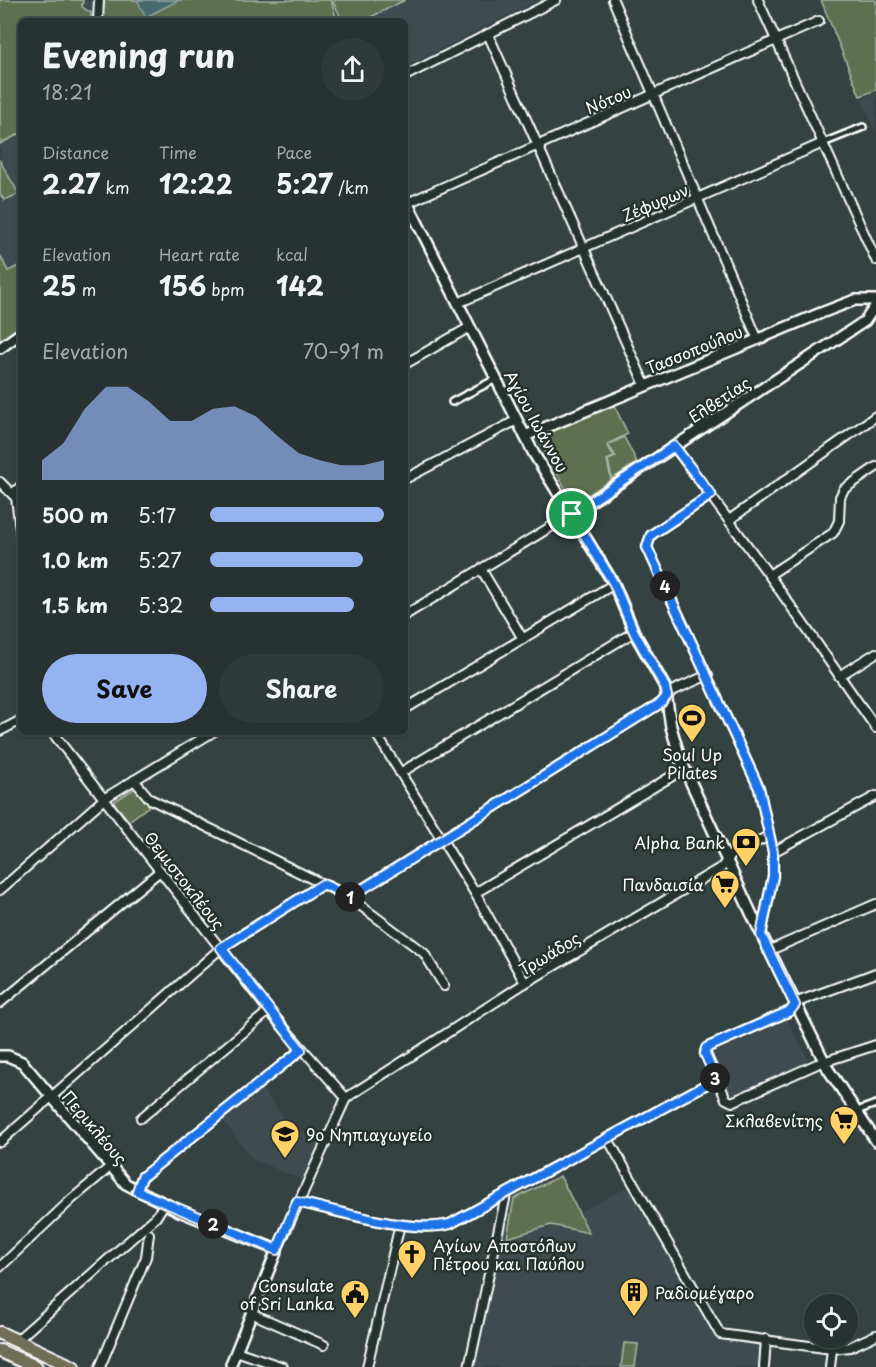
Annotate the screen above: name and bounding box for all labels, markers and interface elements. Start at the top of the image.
text: Evening run [42,29,235,79]
button: share [321,38,384,101]
text: 18:21 [42,77,92,107]
street label: Νότου [581,79,635,119]
text: Distance [42,140,109,164]
text: Time [159,140,197,164]
text: Pace [276,140,312,164]
text: 2.27 [42,164,100,203]
text: 12:22 [159,164,233,203]
text: 5:27 [276,164,333,203]
text: km [100,175,130,199]
text: /km [333,175,369,199]
street label: Ζέφυρων [618,177,692,227]
text: Elevation [42,242,111,266]
text: Heart rate [159,242,240,266]
text: kcal [276,242,308,266]
text: 25 [42,266,77,305]
text: 156 [159,266,206,305]
text: 142 [276,266,324,305]
text: m [77,277,96,301]
text: bpm [206,277,245,301]
street label: Τασσοπούλου [642,319,746,379]
text: Elevation [42,336,128,366]
text: 70–91 m [303,336,384,366]
street label: Αγίου Ιωάννου [499,366,575,476]
street label: Ελβετίας [683,370,755,428]
pin [546,488,597,539]
icon: arrive [555,497,588,530]
text: 500 m [42,500,109,530]
text: 5:17 [138,500,176,530]
text: 1.0 km [42,545,109,575]
text: 5:27 [138,545,182,575]
pin: 4 [650,571,680,601]
text: 4 [660,574,670,598]
text: 1.5 km [42,590,108,620]
text: 5:32 [138,590,183,620]
button: Save [42,654,207,723]
button: Share [219,654,384,723]
sports icon: Soul Up Pilates [676,702,708,744]
place label: Soul Up Pilates [662,742,722,784]
street label: Θεμιστοκλέους [139,826,231,934]
bank icon: Alpha Bank [730,826,762,868]
place label: Alpha Bank [635,830,725,854]
supermarket icon: Πανδαισία [709,868,741,910]
place label: Πανδαισία [622,872,704,896]
pin: 1 [335,882,365,912]
text: 1 [346,885,354,909]
street label: Τρωάδος [514,925,584,981]
pin: 3 [700,1063,730,1093]
text: 3 [710,1066,720,1090]
street label: Περικλέους [57,1085,133,1169]
supermarket icon: Σκλαβενίτης [828,1104,860,1146]
place label: Σκλαβενίτης [725,1108,823,1132]
school or university icon: 9ο Νηπιαγωγείο [269,1118,301,1160]
place label: 9ο Νηπιαγωγείο [306,1122,432,1146]
pin: 2 [198,1209,228,1239]
text: 2 [207,1212,219,1236]
place label: Αγίων Αποστόλων Πέτρου και Παύλου [433,1233,585,1275]
church icon: Αγίων Αποστόλων Πέτρου και Παύλου [396,1238,428,1280]
place label: Consulate of Sri Lanka [240,1273,334,1315]
building icon: Ραδιομέγαρο [618,1276,650,1318]
public building icon: Consulate of Sri Lanka [339,1278,371,1320]
place label: Ραδιομέγαρο [655,1280,754,1304]
map controls [804,1294,858,1348]
button: locate [804,1294,858,1348]

